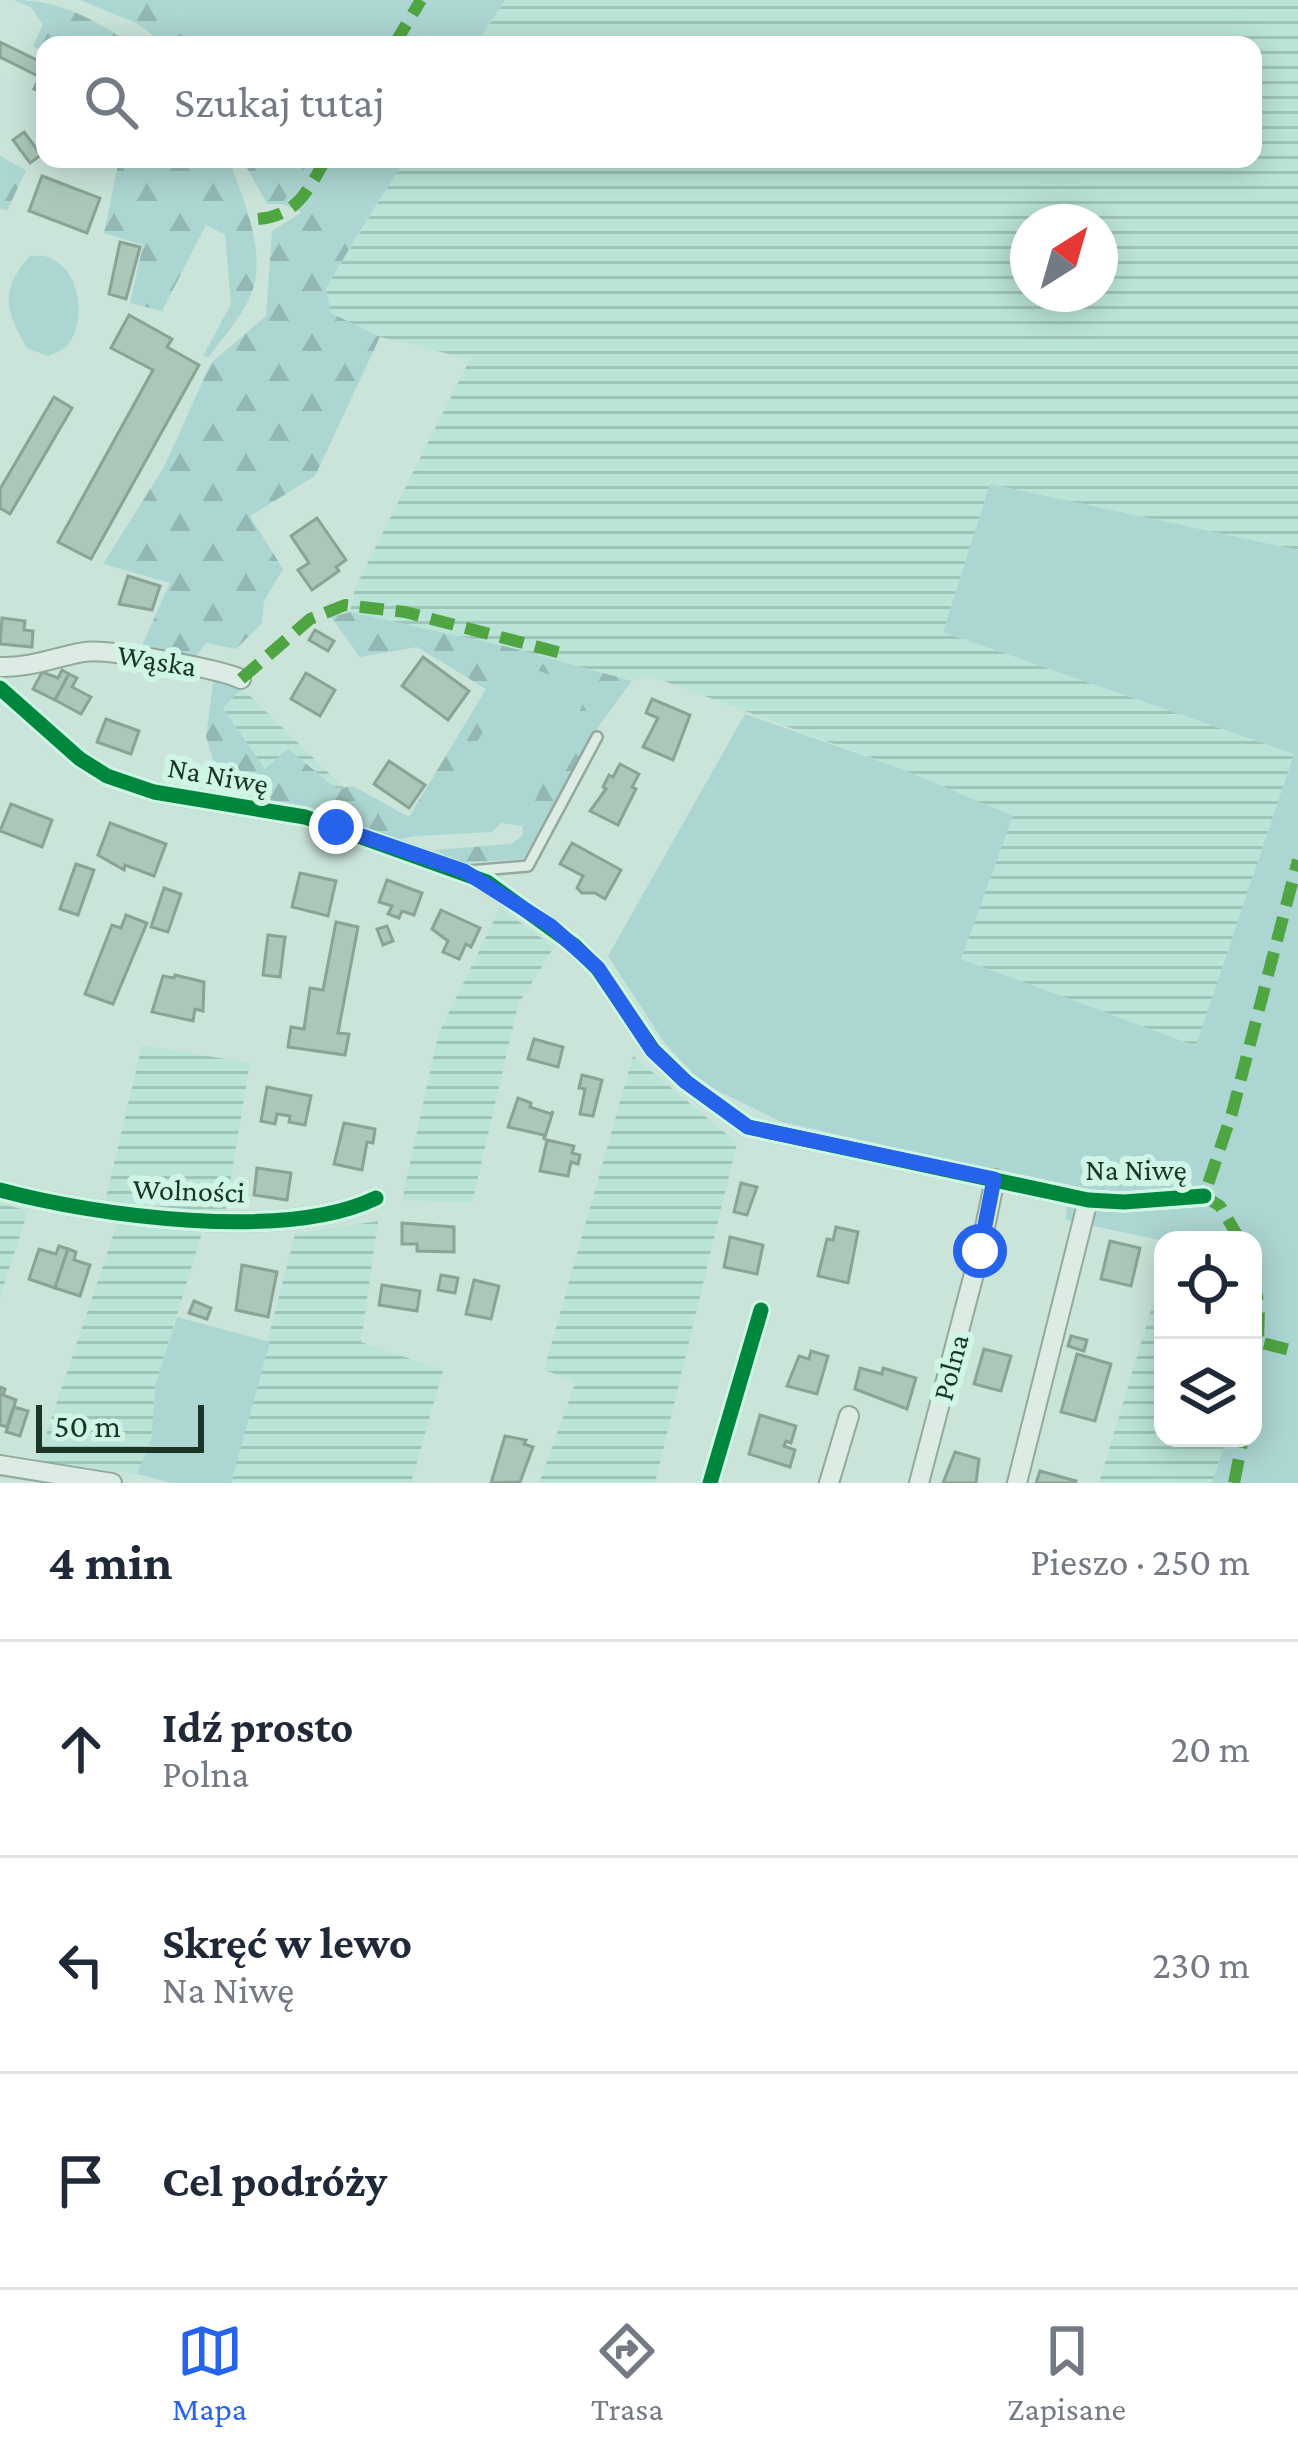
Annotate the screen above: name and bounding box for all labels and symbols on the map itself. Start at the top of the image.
north arrow [1010,204,1118,312]
street label: Wąska [115,637,199,684]
street label: Na Niwę [165,750,271,801]
route end [309,800,363,854]
street label: Na Niwę [1085,1153,1187,1187]
street label: Wolności [132,1172,246,1208]
route start [953,1224,1007,1278]
street label: Polna [925,1330,975,1404]
scale bar [36,1399,204,1452]

